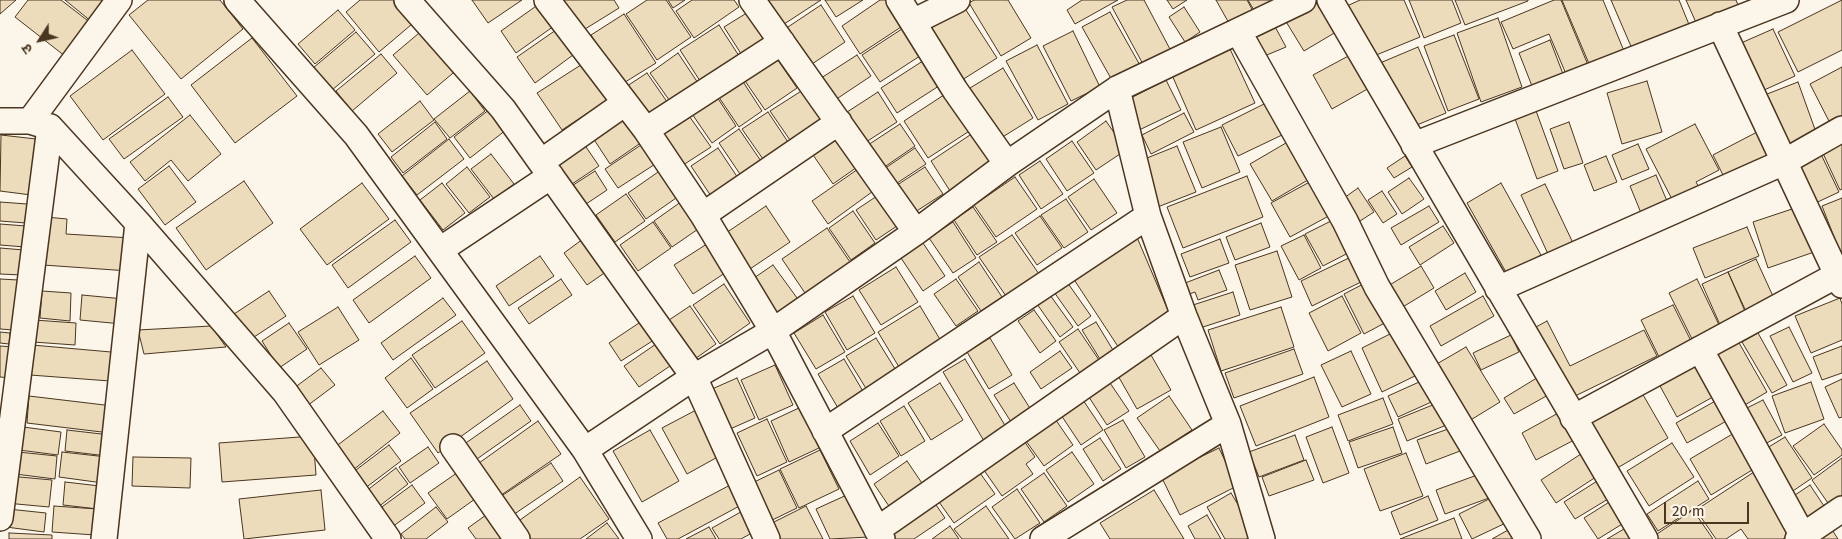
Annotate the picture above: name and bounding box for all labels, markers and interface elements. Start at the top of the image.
north arrow [15,15,65,65]
text: उ [18,41,37,57]
scale bar [1667,492,1752,524]
text: 20 m [1672,502,1705,520]

